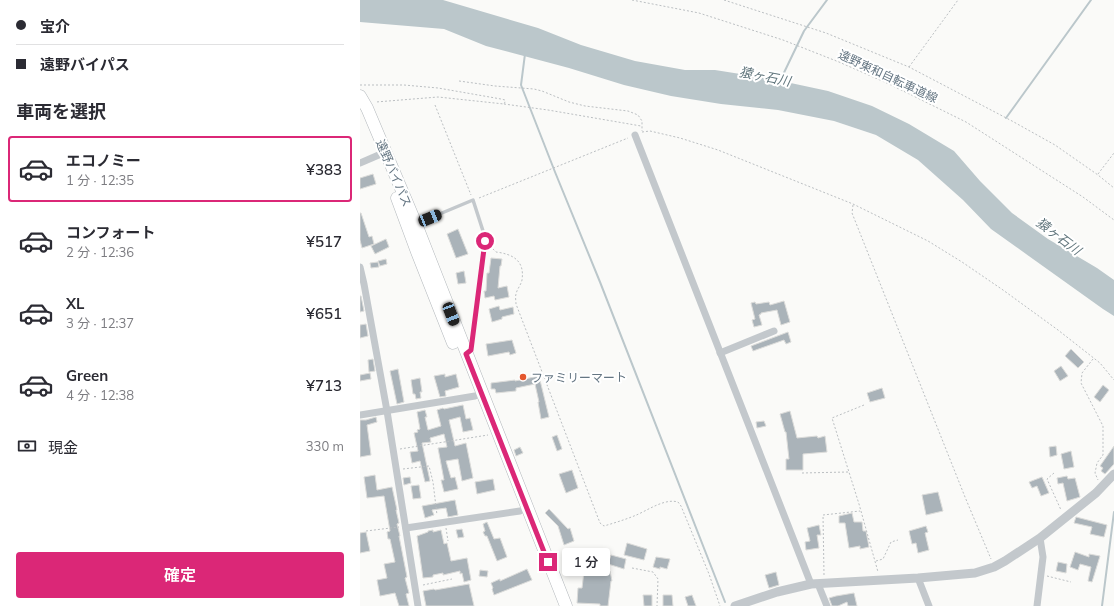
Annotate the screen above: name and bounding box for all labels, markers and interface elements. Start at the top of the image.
text: 宝介 [40,17,70,36]
street label: 遠野東和自転車道線 [836,46,940,106]
text: 遠野バイパス [40,55,130,74]
water label: 猿ヶ石川 [738,63,794,89]
text: 車両を選択 [16,100,106,123]
street label: 遠野バイパス [373,137,415,209]
icon: car [18,151,54,187]
text: エコノミー [66,151,141,170]
text: ¥383 [306,160,342,179]
text: 1 分 · 12:35 [66,172,134,188]
car [417,208,443,228]
water label: 猿ヶ石川 [1033,214,1086,259]
icon: car [18,223,54,259]
text: コンフォート [66,223,156,242]
text: ¥517 [306,232,342,251]
route start [476,232,494,250]
text: 2 分 · 12:36 [66,244,134,260]
text: XL [66,294,84,313]
icon: car [18,295,54,331]
car [441,301,461,327]
text: ¥651 [306,304,342,323]
text: 3 分 · 12:37 [66,315,134,331]
text: Green [66,366,108,385]
icon: car [18,367,54,403]
place label: ファミリーマート [531,370,627,385]
marker: ファミリーマート [518,372,528,382]
text: ¥713 [306,376,342,395]
text: 4 分 · 12:38 [66,387,134,403]
icon: cash [16,435,38,457]
text: 現金 [48,438,78,457]
text: 330 m [306,438,344,454]
callout: 1 分 [562,548,610,576]
button: 確定 [16,552,344,598]
route end [539,553,557,571]
text: 1 分 [574,554,598,570]

